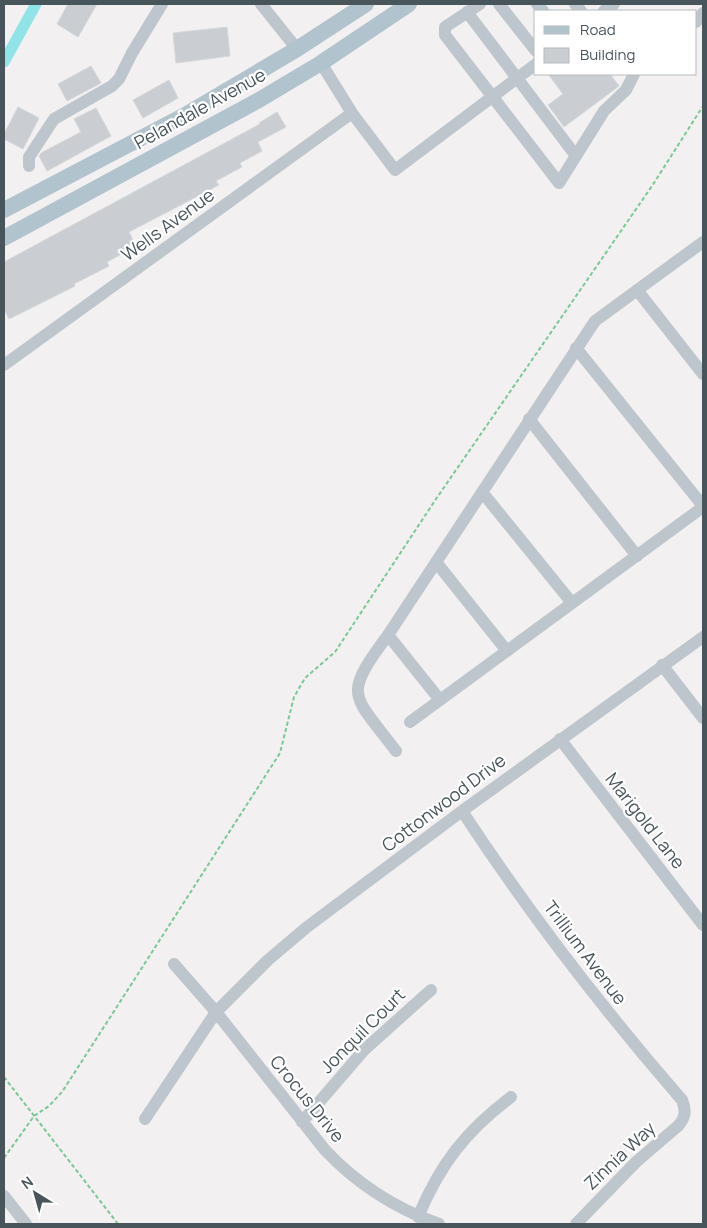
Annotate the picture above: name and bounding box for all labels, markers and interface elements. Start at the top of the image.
legend [534,10,697,75]
text: Road [580,19,616,40]
text: Building [580,44,635,65]
street label: Pelandale Avenue [130,62,270,154]
street label: Wells Avenue [116,182,219,266]
street label: Cottonwood Drive [377,748,510,857]
street label: Marigold Lane [601,767,691,873]
street label: Trillium Avenue [539,896,633,1009]
street label: Jonquil Court [315,983,410,1078]
street label: Crocus Drive [265,1050,350,1147]
street label: Zinnia Way [578,1116,661,1195]
north arrow [10,1168,60,1218]
text: N [17,1172,37,1193]

